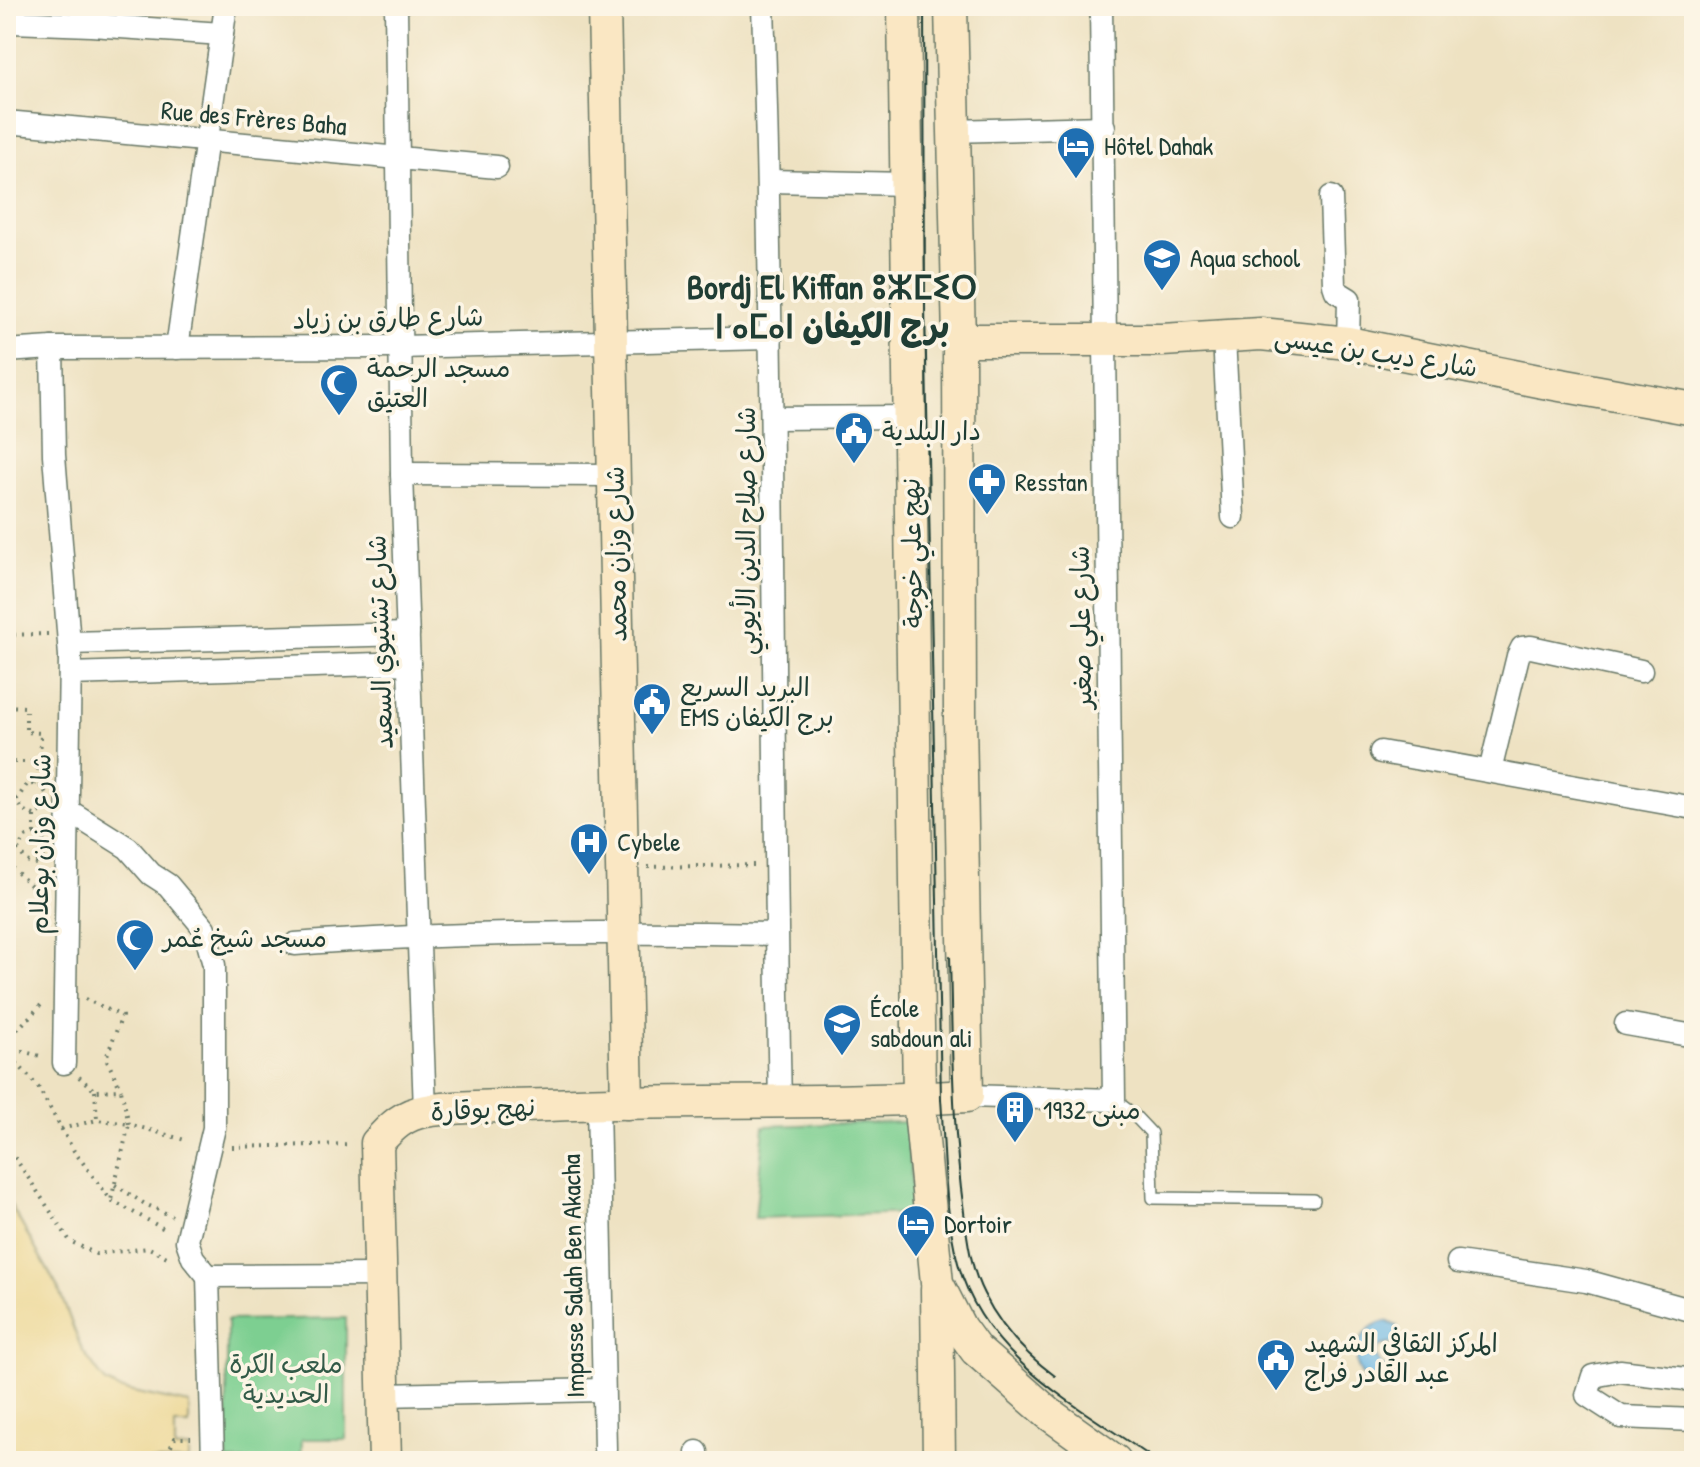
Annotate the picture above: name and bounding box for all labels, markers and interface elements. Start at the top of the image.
street label: Rue des Frères Baha [160,92,348,143]
hotel icon: Hôtel Dahak [1055,125,1097,180]
place label: Hôtel Dahak [1104,128,1213,163]
school or university icon: Aqua school [1141,237,1183,292]
place label: Aqua school [1190,240,1300,275]
district label: Bordj El Kiffan ⵓⵣⵎⵉⵔ ⵏ ⴰⵎⴰⵏ برج الكيفان [687,264,977,349]
street label: شارع طارق بن زياد [292,298,484,338]
street label: شارع ديب بن عيسى [1272,318,1480,386]
place label: مسجد الرحمة العتيق [367,350,510,415]
mosque icon: مسجد الرحمة العتيق [318,362,360,417]
street label: شارع صلاح الدين الأيوبي [728,407,769,655]
public building icon: دار البلدية [833,410,875,465]
place label: دار البلدية [882,413,981,448]
pharmacy icon: Resstan [966,461,1008,516]
place label: Resstan [1015,464,1088,499]
street label: شارع وزان محمد [596,466,636,642]
street label: نهج علي خوجة [893,477,936,629]
street label: شارع تشتيوي السعيد [358,534,403,750]
street label: شارع علي صغير [1062,545,1105,711]
place label: البريد السريع EMS برج الكيفان [680,669,834,735]
public building icon: البريد السريع EMS برج الكيفان [631,681,673,736]
street label: شارع وزان بوعلام [20,753,62,935]
hospital icon: Cybele [568,821,610,876]
place label: Cybele [617,824,681,859]
mosque icon: مسجد شيخ عُمر [114,917,156,972]
place label: مسجد شيخ عُمر [161,920,327,956]
place label: École sabdoun ali [870,990,973,1055]
school or university icon: École sabdoun ali [821,1002,863,1057]
street label: نهج بوقارة [430,1088,536,1130]
building icon: مبنى 1932 [994,1089,1036,1144]
place label: مبنى 1932 [1043,1092,1141,1127]
street label: Impasse Salah Ben Akacha [553,1154,592,1398]
hotel icon: Dortoir [895,1203,937,1258]
place label: Dortoir [944,1206,1012,1241]
place label: المركز الثقافي الشهيد عبد القادر فراج [1304,1325,1498,1391]
public building icon: المركز الثقافي الشهيد عبد القادر فراج [1255,1337,1297,1392]
park label: ملعب الكرة الحديدية [229,1346,343,1411]

